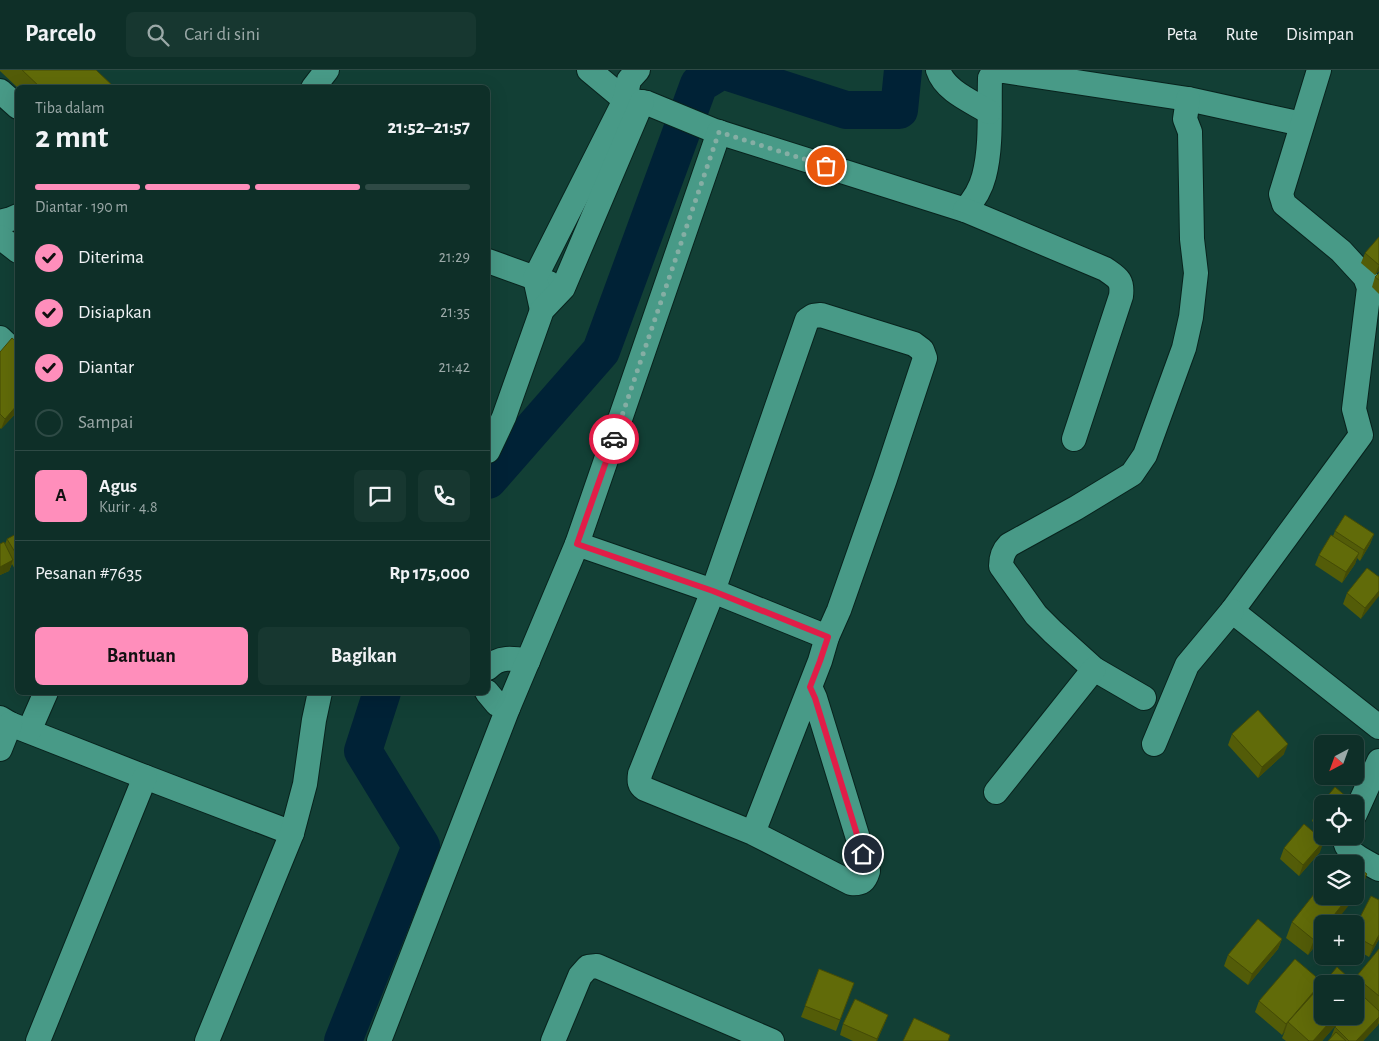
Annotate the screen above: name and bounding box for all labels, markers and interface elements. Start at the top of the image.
search box [126,12,476,57]
icon: search [144,21,172,49]
text: Parcelo [25,22,96,46]
text: Cari di sini [184,25,260,44]
text: Peta [1166,26,1197,44]
text: Rute [1225,26,1258,44]
text: Disimpan [1286,26,1354,44]
text: Tiba dalam [35,100,105,116]
text: 21:52–21:57 [387,118,470,137]
text: 2 mnt [35,121,108,153]
pin [805,145,847,187]
icon: bag [812,152,840,180]
text: Diantar · 190 m [35,199,128,215]
icon: check [35,244,63,272]
text: Diterima [78,248,144,267]
text: 21:29 [439,249,470,265]
icon: check [35,299,63,327]
text: Disiapkan [78,303,152,322]
text: 21:35 [440,304,470,320]
icon: check [35,354,63,382]
text: Diantar [78,358,134,377]
text: 21:42 [439,359,470,375]
text: Sampai [78,413,133,432]
courier [589,414,639,464]
icon: car [600,425,628,453]
button: chat [354,470,406,522]
button: phone [418,470,470,522]
text: Agus [99,477,137,496]
text: A [55,486,67,505]
text: Kurir · 4.8 [99,499,158,515]
text: Pesanan #7635 [35,564,142,583]
text: Rp 175,000 [389,564,470,583]
button: Bantuan [35,627,248,685]
button: Bagikan [258,627,470,685]
north arrow [1314,735,1364,785]
map controls [1314,735,1364,1025]
button: locate [1314,795,1364,845]
pin [842,833,884,875]
icon: home [849,840,877,868]
button: layers [1314,855,1364,905]
button: + [1314,915,1364,965]
button: − [1314,975,1364,1025]

